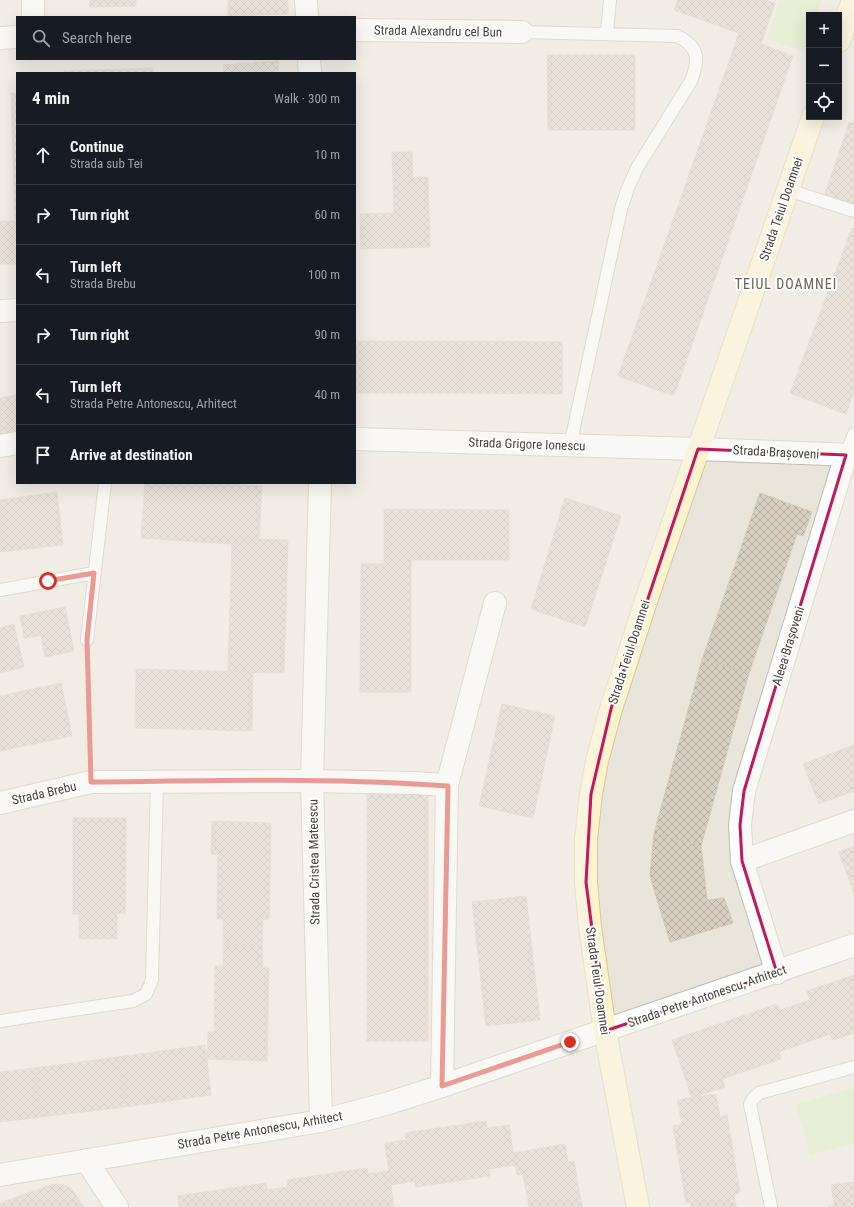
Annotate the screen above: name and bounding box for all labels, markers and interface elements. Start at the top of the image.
map controls [806,12,842,120]
button: + [806,12,842,48]
search box [16,16,356,60]
street label: Strada Alexandru cel Bun [374,22,502,40]
icon: search [30,27,52,49]
text: Search here [62,29,132,47]
button: − [806,48,842,84]
button: locate [806,84,842,120]
text: 4 min [32,88,70,108]
text: Walk · 300 m [274,91,340,106]
text: Continue [70,138,124,156]
icon: ahead [32,144,54,166]
text: 10 m [314,147,340,162]
street label: Strada Teiul Doamnei [756,155,806,263]
text: Strada sub Tei [70,156,143,171]
icon: right [32,204,54,226]
text: Turn right [70,206,129,224]
text: 60 m [314,207,340,222]
text: Turn left [70,258,121,276]
icon: left [32,264,54,286]
text: 100 m [308,267,340,282]
text: Strada Brebu [70,276,136,291]
district label: TEIUL DOAMNEI [735,276,837,292]
icon: right [32,324,54,346]
text: Turn right [70,326,129,344]
text: 90 m [314,327,340,342]
text: Turn left [70,378,121,396]
icon: left [32,384,54,406]
text: 40 m [314,387,340,402]
text: Strada Petre Antonescu, Arhitect [70,396,237,411]
street label: Strada Grigore Ionescu [468,434,586,454]
street label: Strada Brașoveni [732,442,820,463]
icon: arrive [32,444,54,466]
text: Arrive at destination [70,446,193,464]
route start [39,572,57,590]
street label: Strada Teiul Doamnei [605,598,653,706]
street label: Aleea Brașoveni [769,605,808,688]
street label: Strada Brebu [10,778,78,808]
street label: Strada Cristea Mateescu [305,799,323,925]
street label: Strada Teiul Doamnei [583,926,613,1036]
street label: Strada Petre Antonescu, Arhitect [626,962,788,1030]
route end [561,1033,579,1051]
street label: Strada Petre Antonescu, Arhitect [177,1108,344,1152]

